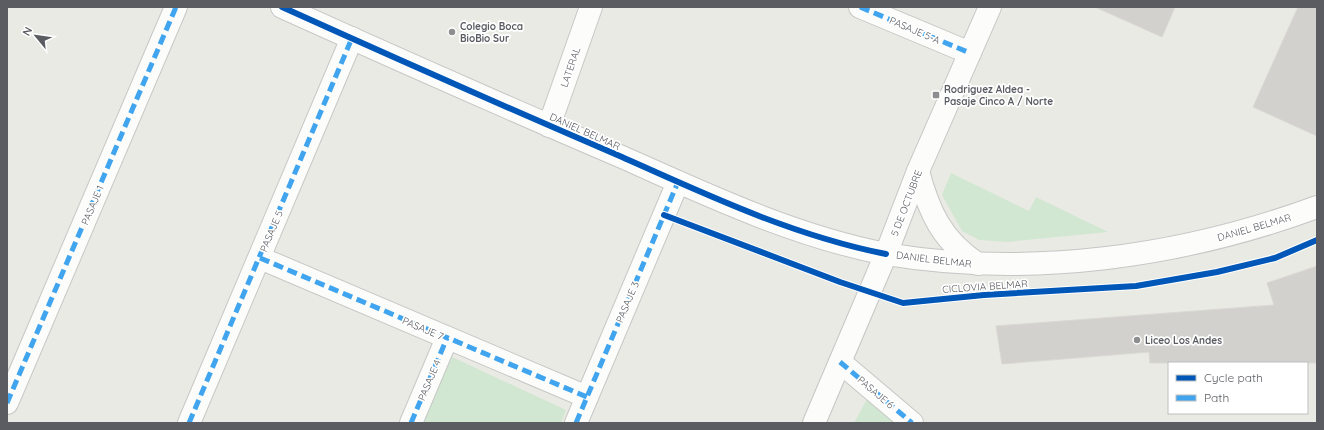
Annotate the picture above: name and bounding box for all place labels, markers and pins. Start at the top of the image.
place label: Colegio Boca BioBio Sur [460,20,523,45]
marker: Colegio Boca BioBio Sur [447,27,457,37]
place label: Rodriguez Aldea - Pasaje Cinco A / Norte [944,83,1053,108]
marker: Rodriguez Aldea - Pasaje Cinco A / Norte [931,90,941,100]
place label: Liceo Los Andes [1145,334,1222,347]
marker: Liceo Los Andes [1132,335,1142,345]

